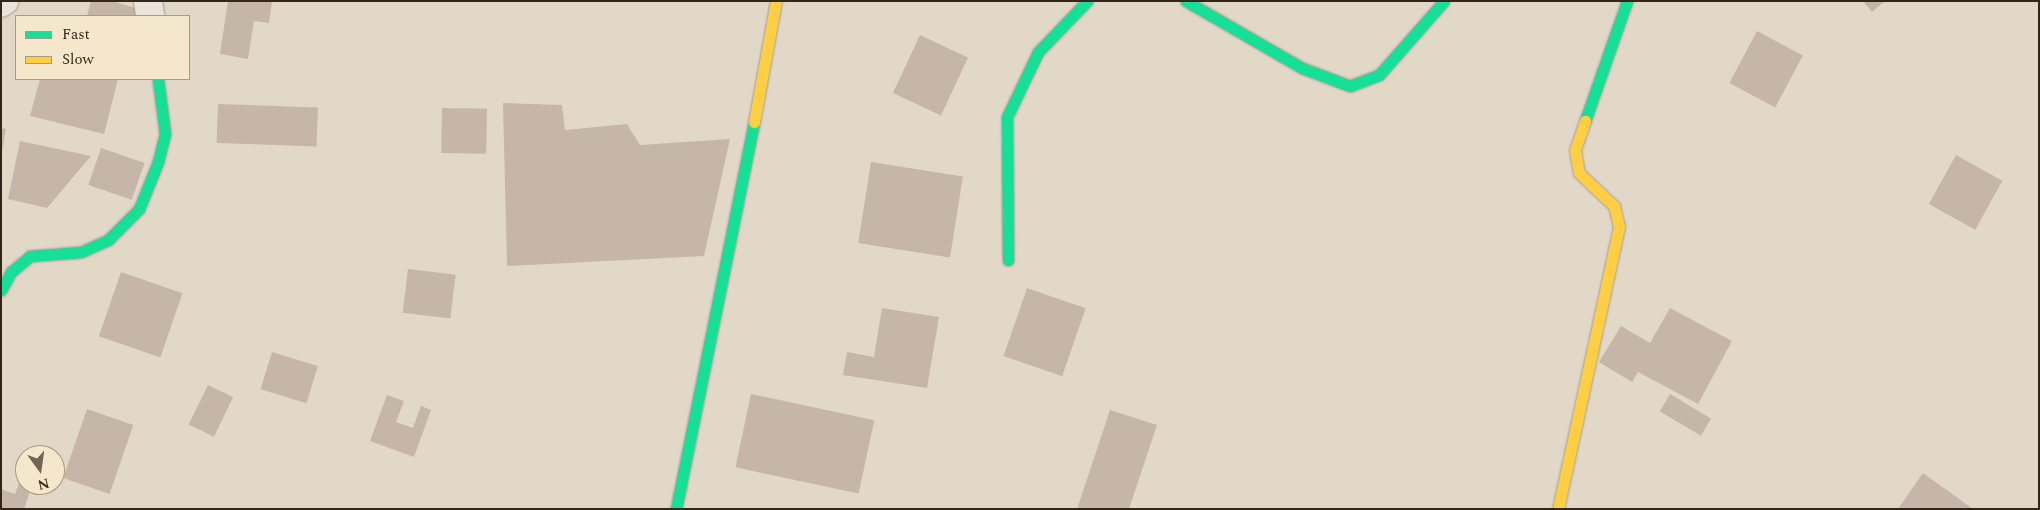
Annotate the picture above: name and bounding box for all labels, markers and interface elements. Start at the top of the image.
legend [15,15,190,80]
text: Fast [62,23,90,46]
text: Slow [62,48,94,71]
north arrow [15,445,65,495]
text: N [35,472,52,496]

